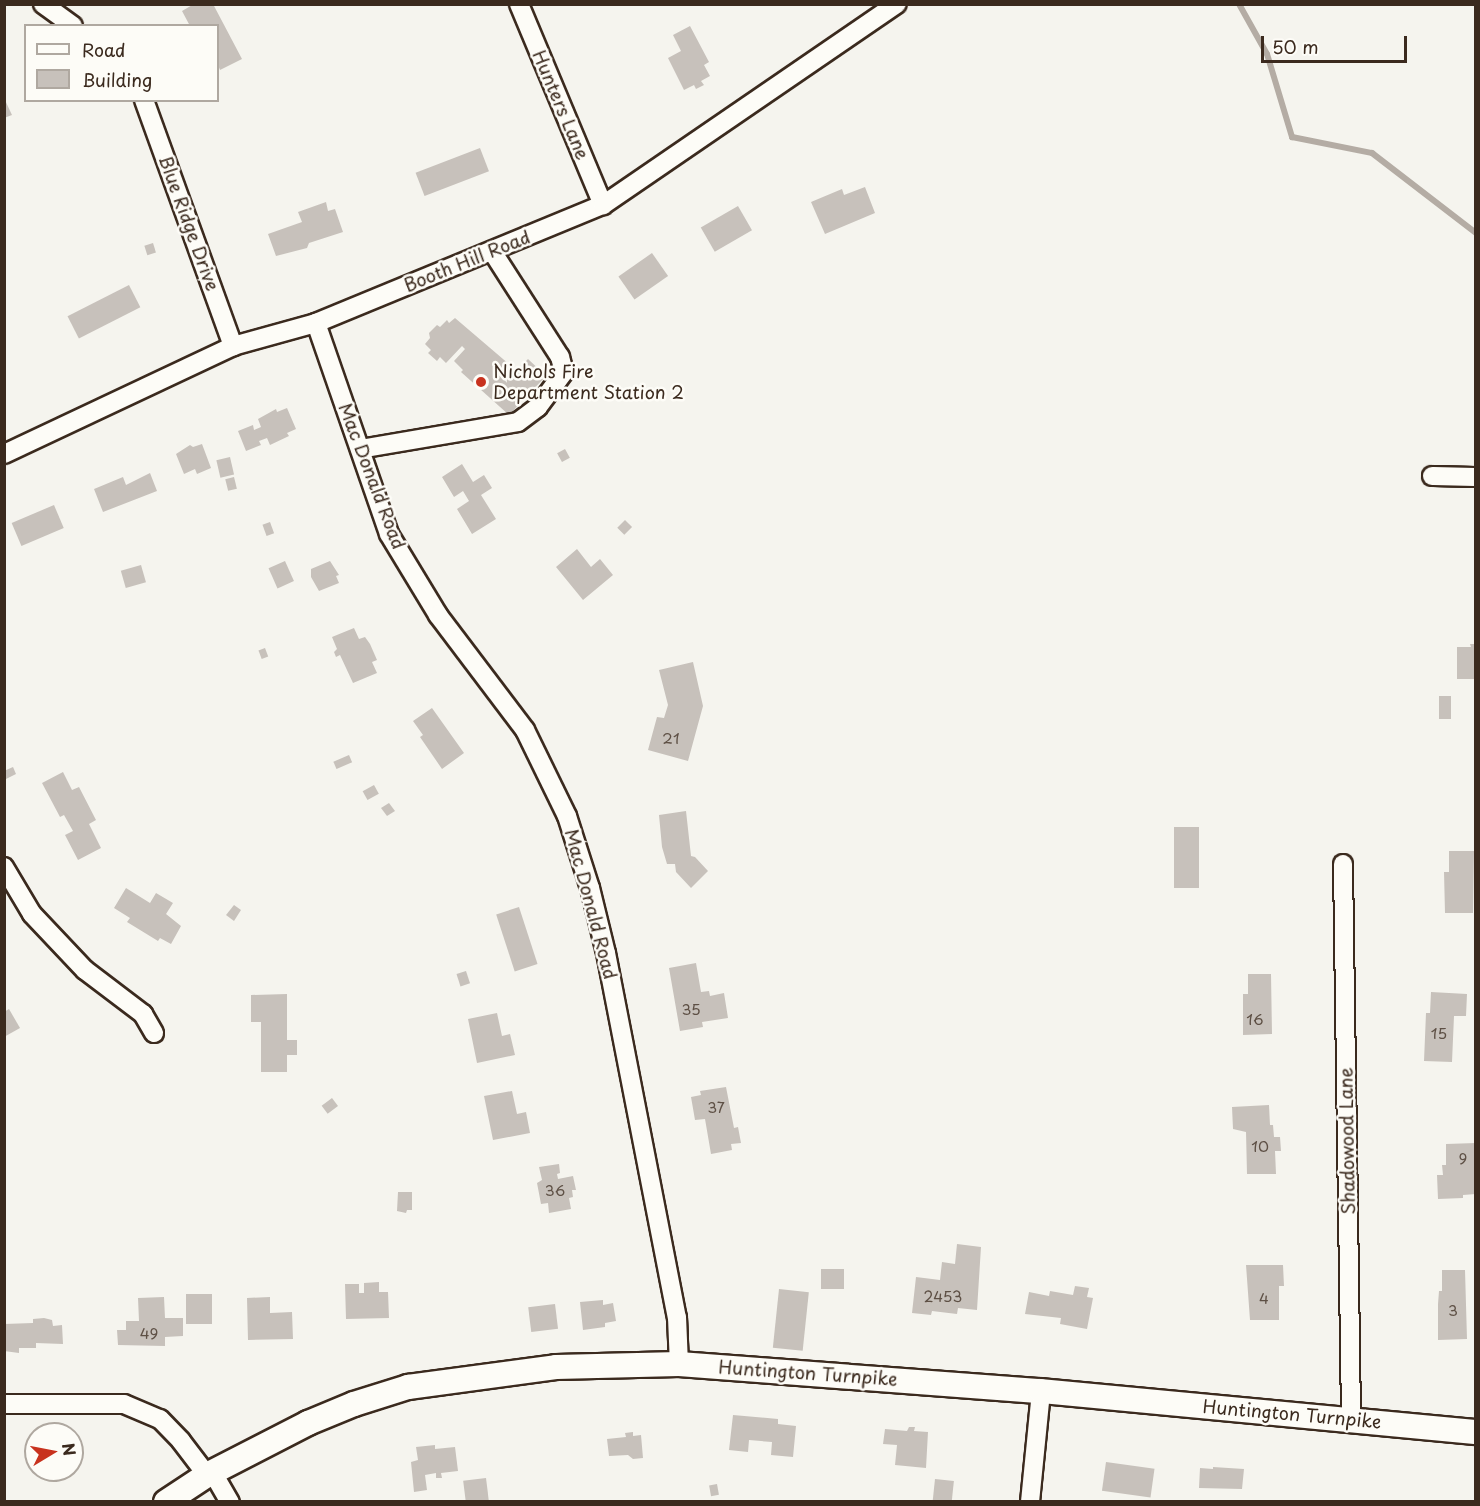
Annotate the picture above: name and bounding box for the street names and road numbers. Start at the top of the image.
street label: Hunters Lane [528,47,594,163]
street label: Blue Ridge Drive [154,152,224,294]
street label: Booth Hill Road [400,226,534,296]
street label: Mac Donald Road [334,400,410,552]
street label: Mac Donald Road [560,826,622,982]
street label: Shadowood Lane [1335,1067,1359,1215]
street label: Huntington Turnpike [717,1356,899,1390]
street label: Huntington Turnpike [1201,1395,1383,1433]

